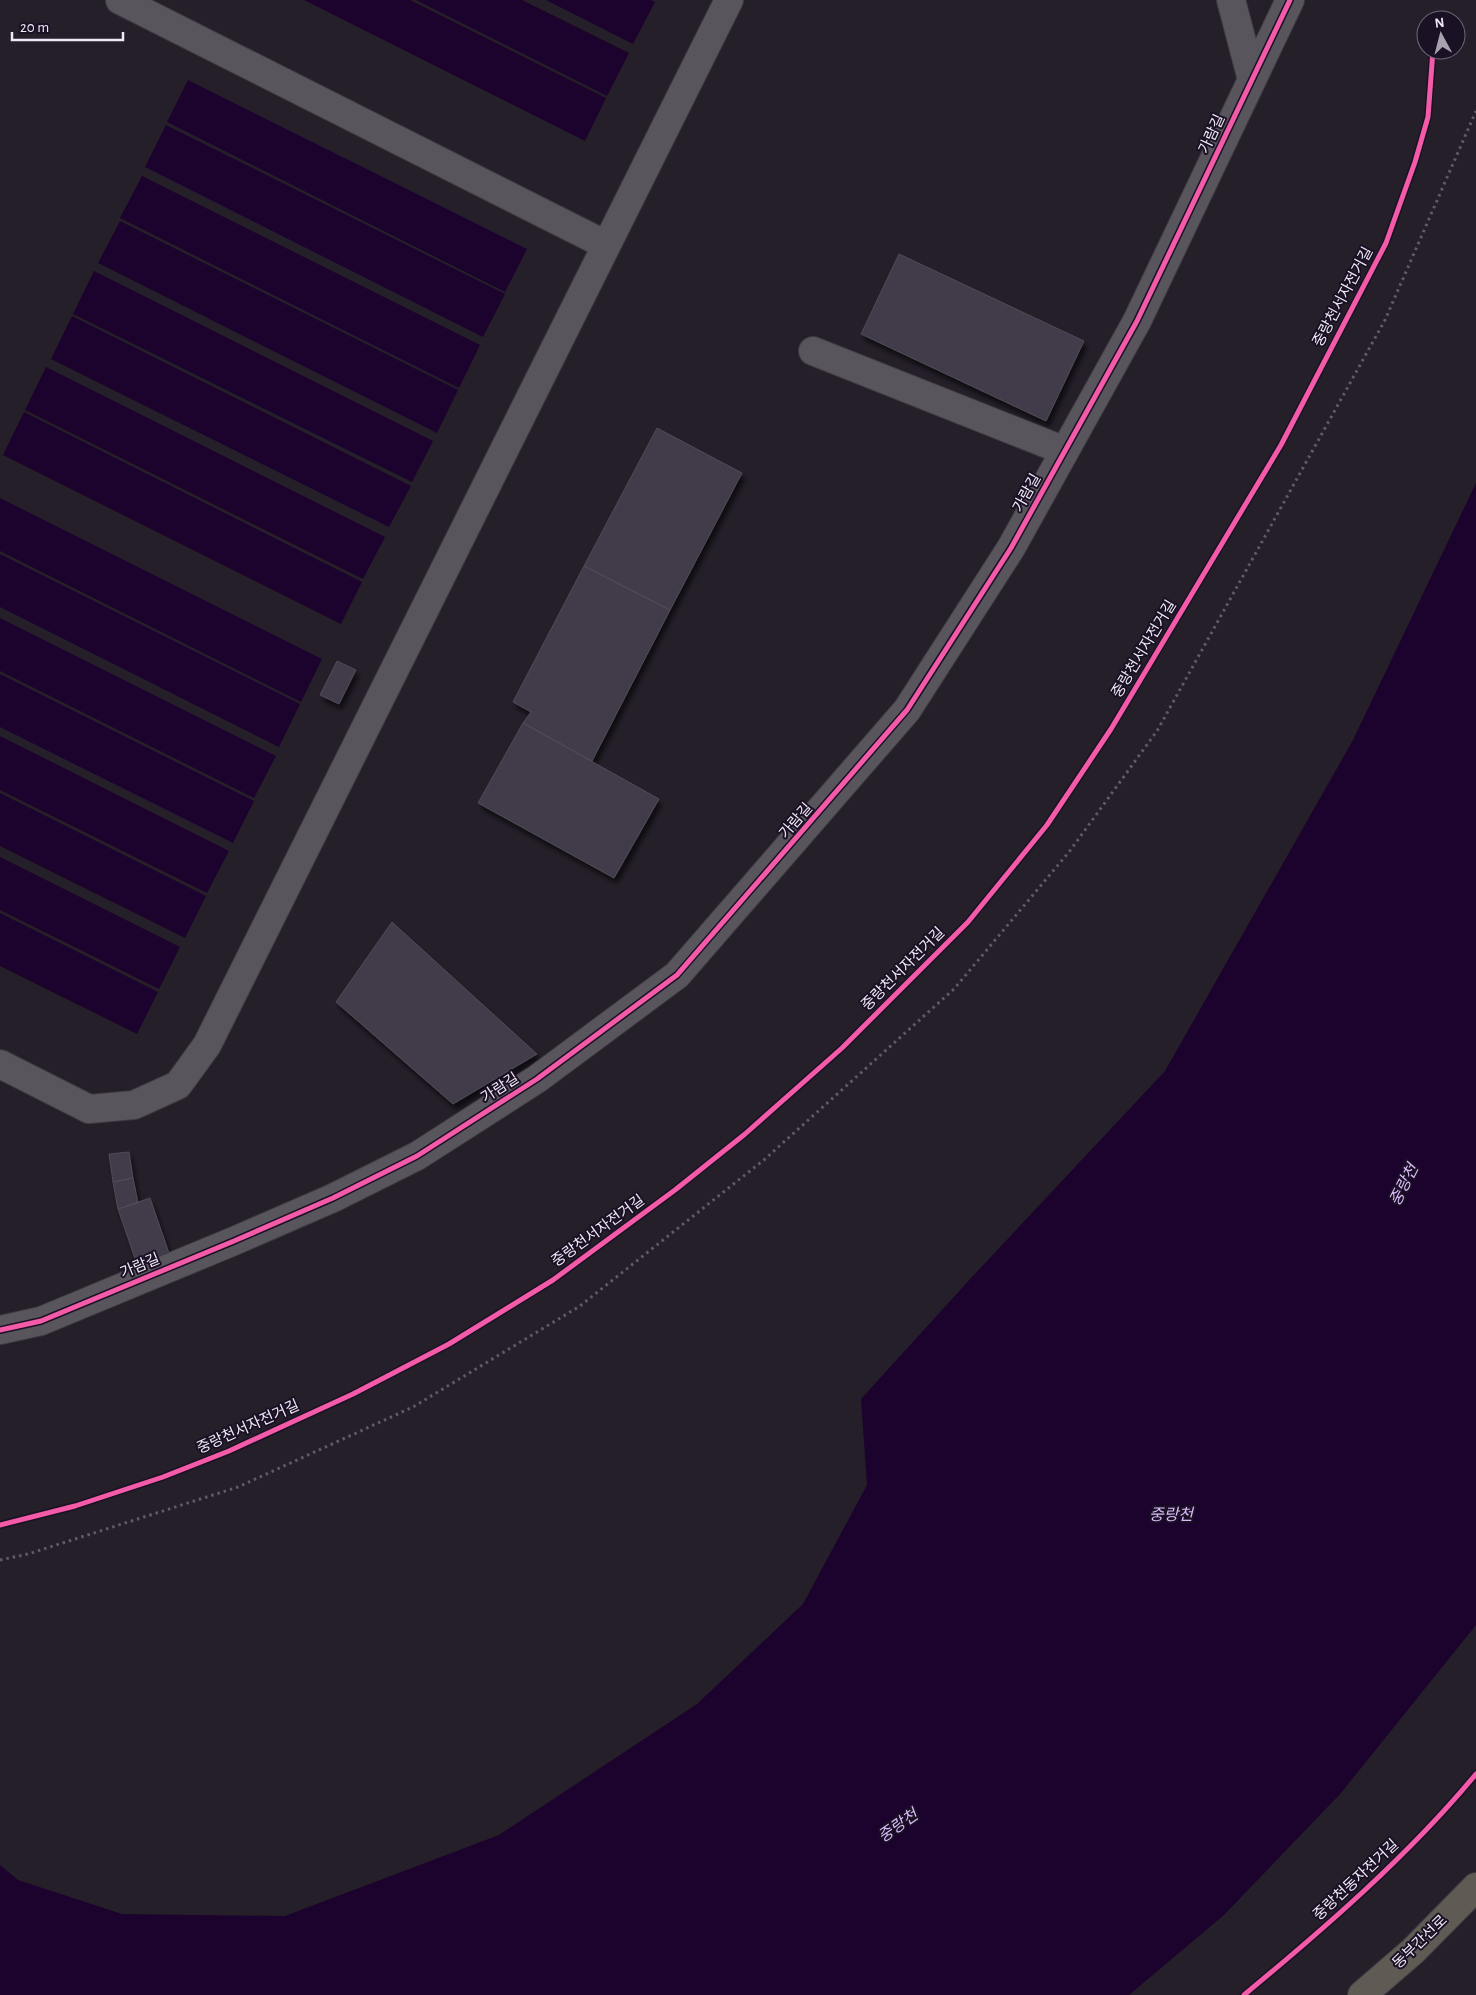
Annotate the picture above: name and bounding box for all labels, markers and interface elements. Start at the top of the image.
scale bar [12,10,124,42]
north arrow [1416,10,1466,60]
text: N [1434,16,1445,31]
text: 20 m [20,20,49,35]
street label: 가람길 [1196,112,1228,156]
street label: 중랑천서자전거길 [1309,244,1376,349]
street label: 가람길 [1010,471,1044,515]
street label: 중랑천서자전거길 [1107,597,1179,700]
street label: 가람길 [776,800,815,842]
street label: 중랑천서자전거길 [857,923,947,1013]
street label: 가람길 [478,1070,521,1106]
water label: 중랑천 [1386,1159,1422,1208]
street label: 중랑천서자전거길 [548,1191,647,1270]
street label: 가람길 [118,1250,162,1281]
street label: 중랑천서자전거길 [194,1396,301,1456]
water label: 중랑천 [1149,1506,1195,1523]
water label: 중랑천 [875,1805,923,1845]
street label: 중랑천동자전거길 [1309,1835,1401,1923]
street label: 동부간선로 [1389,1912,1450,1971]

